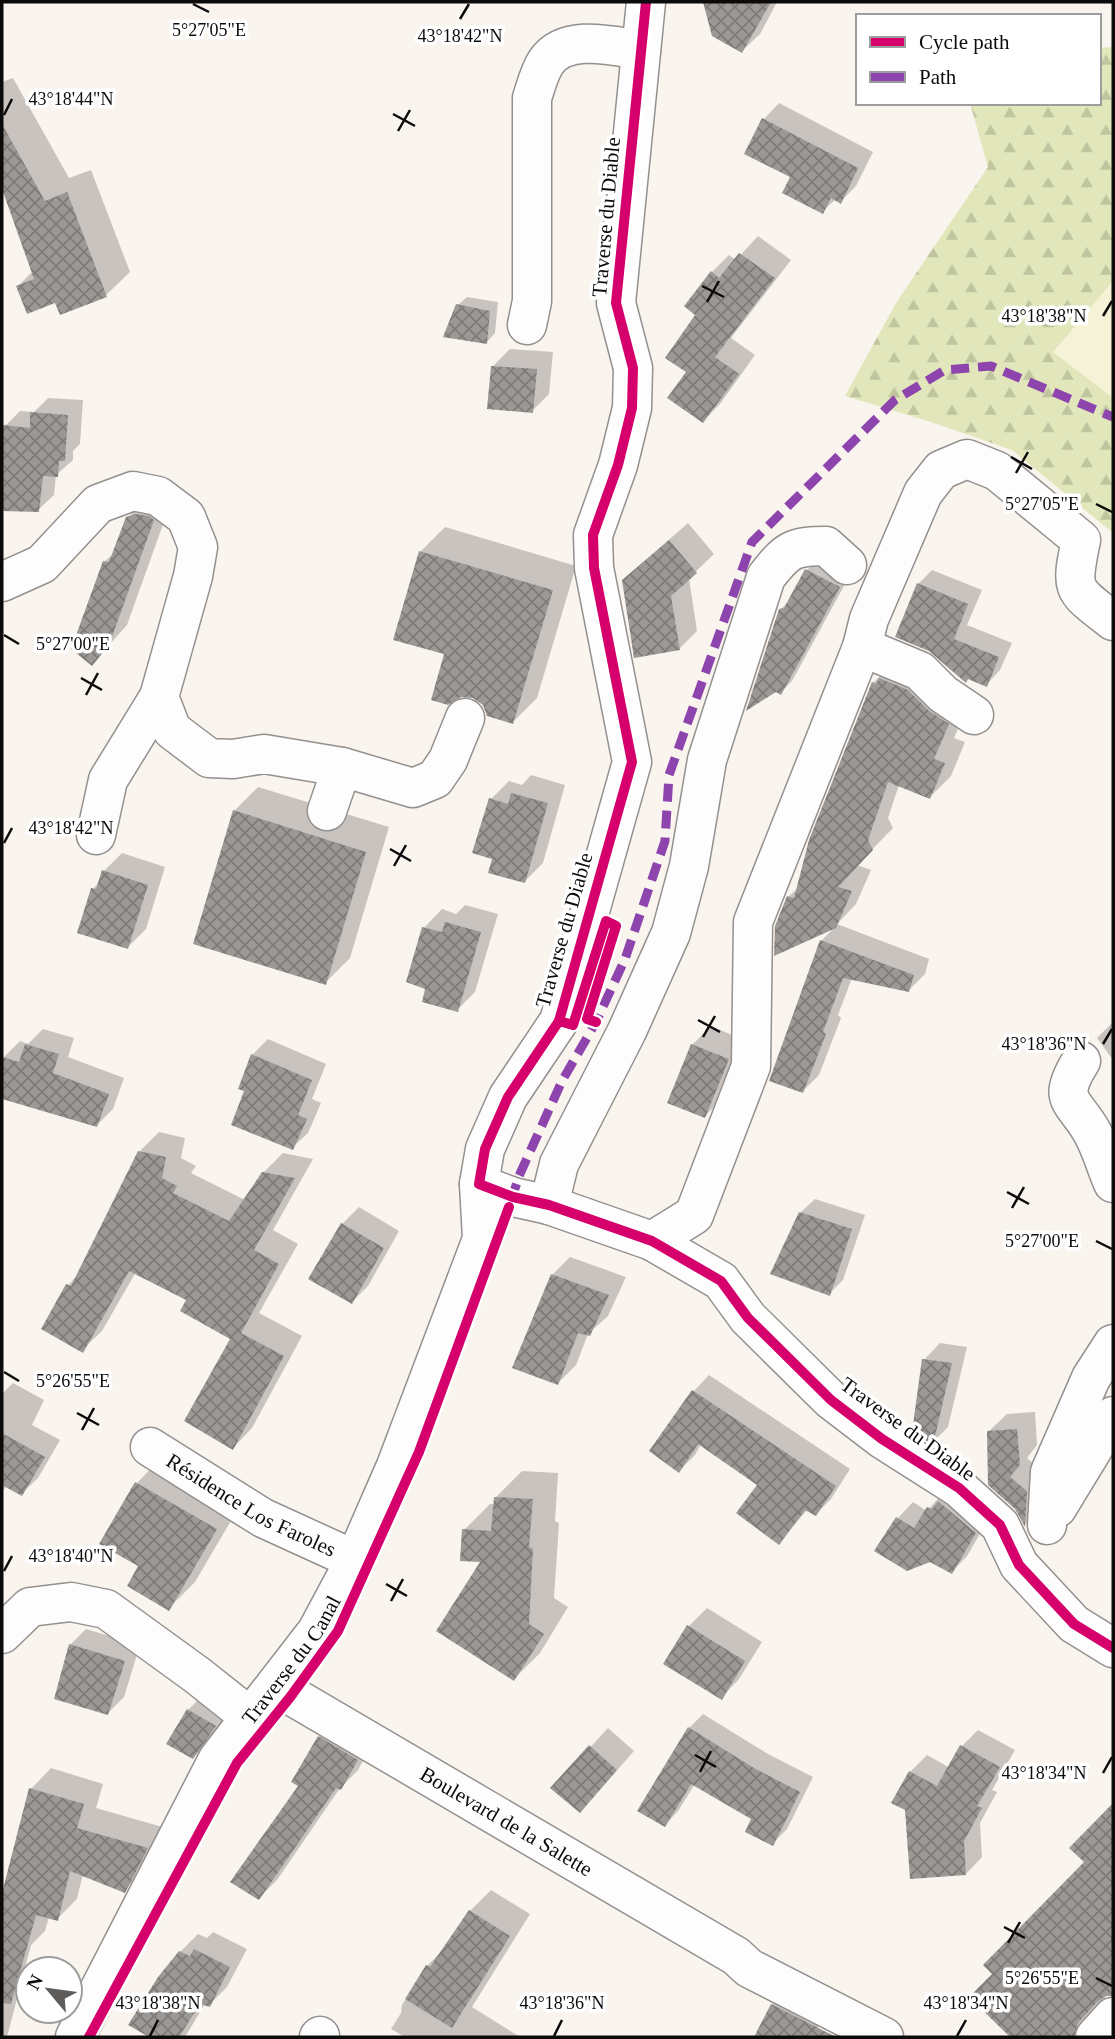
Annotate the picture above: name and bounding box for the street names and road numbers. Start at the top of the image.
street label: Traverse du Diable [587,136,625,298]
street label: Traverse du Diable [530,850,598,1010]
street label: Traverse du Diable [836,1372,980,1486]
street label: Résidence Los Faroles [162,1448,340,1562]
street label: Traverse du Canal [237,1592,346,1729]
street label: Boulevard de la Salette [416,1762,597,1881]

